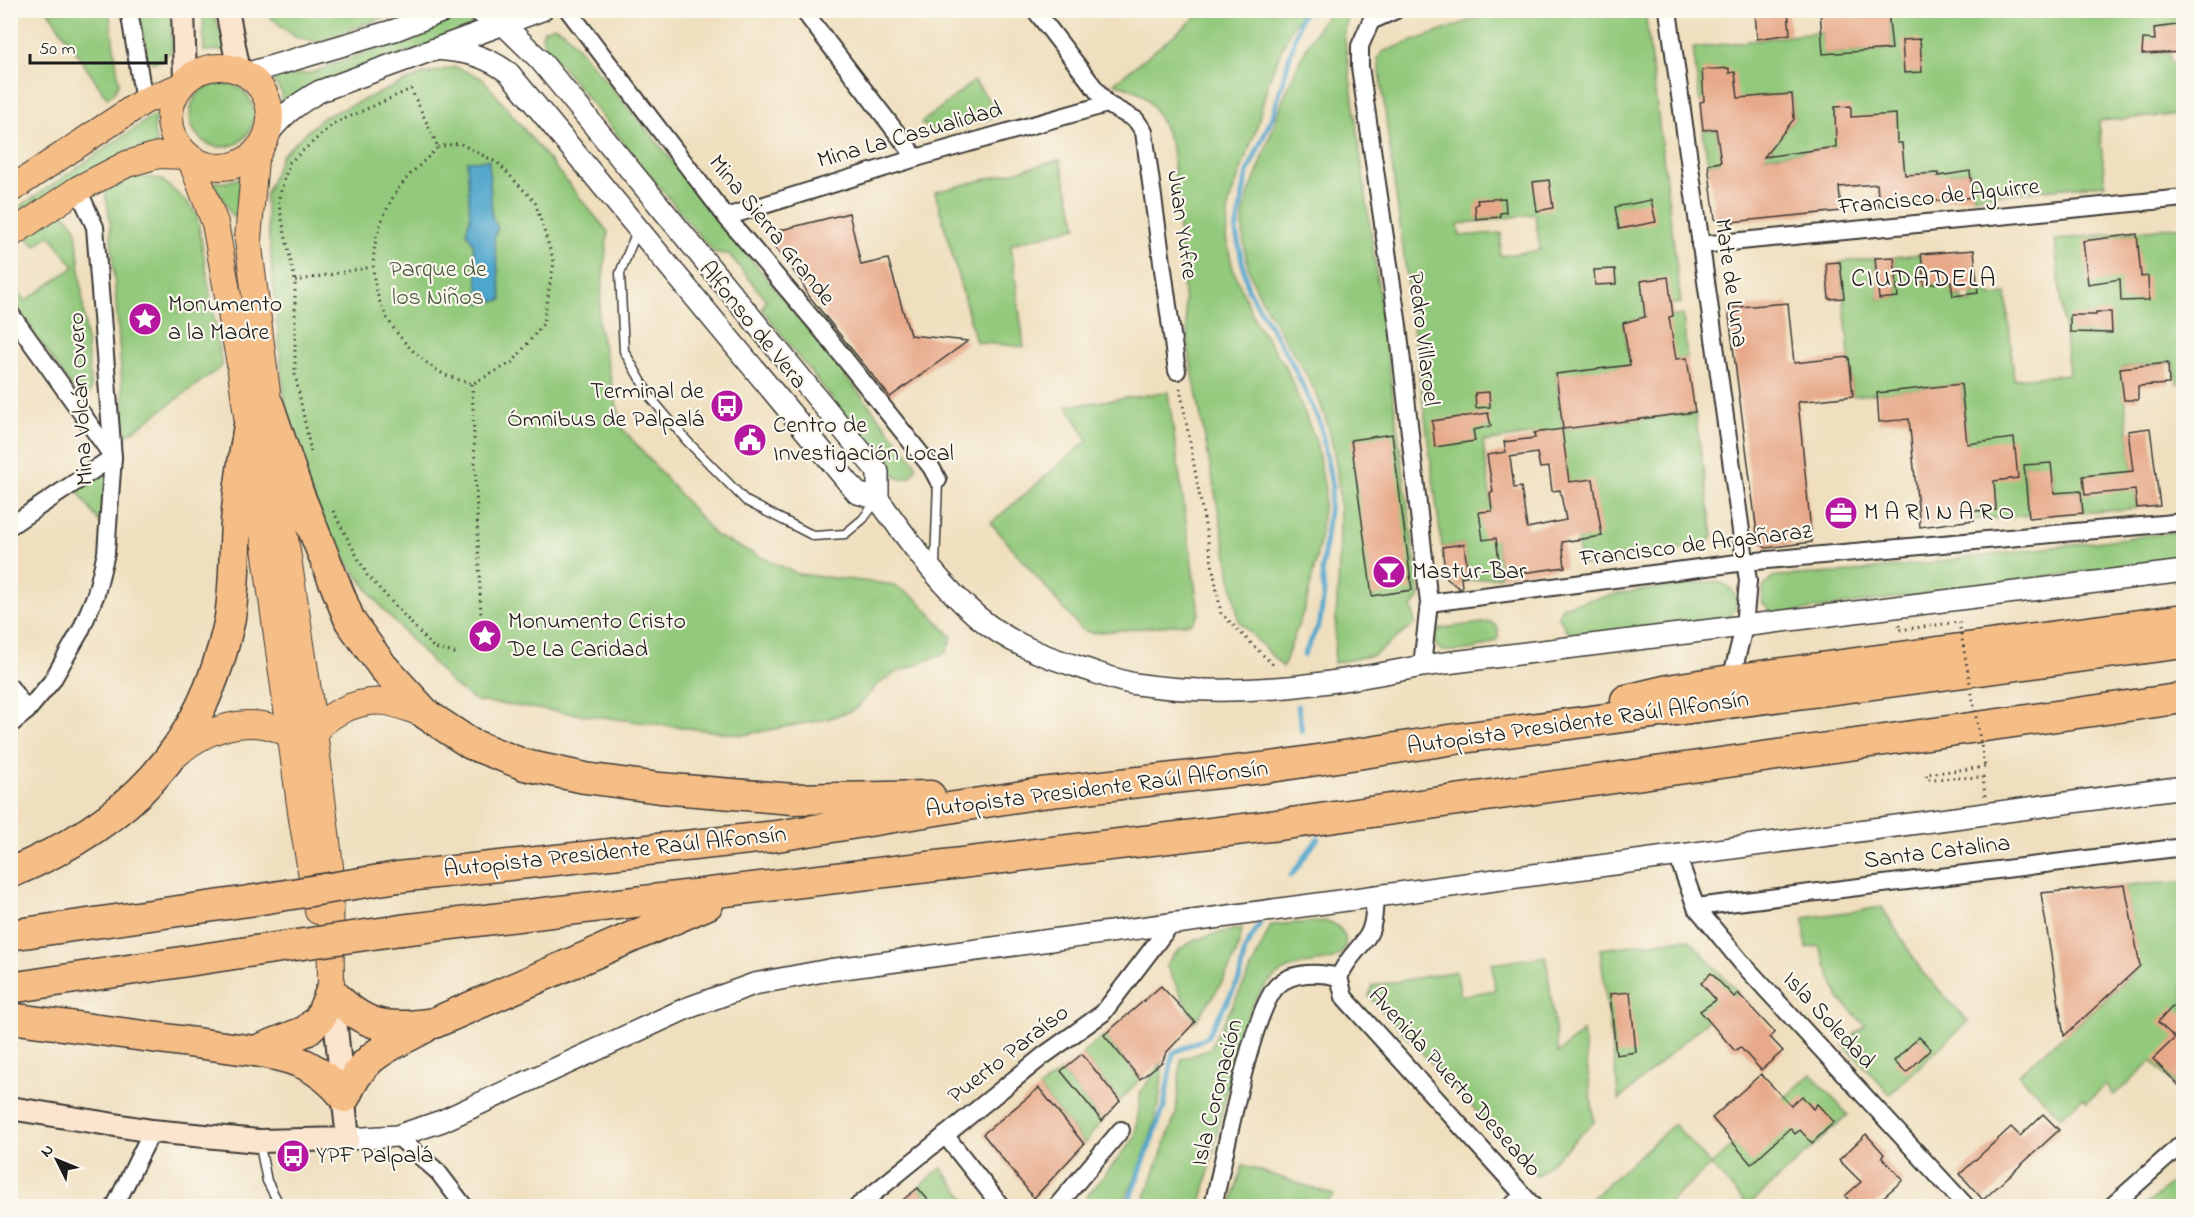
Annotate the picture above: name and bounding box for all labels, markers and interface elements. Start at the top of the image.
scale bar [30,27,166,65]
text: 50 m [39,37,76,63]
street label: Mina La Casualidad [813,93,1007,179]
street label: Mina Sierra Grande [699,148,843,314]
street label: Juan Yufre [1156,168,1206,282]
street label: Francisco de Aguirre [1836,170,2041,226]
street label: Mate de Luna [1704,216,1756,350]
park label: Parque de los Niños [389,253,487,316]
street label: Alfonso de Vera [689,254,815,398]
district label: CIUDADELA [1851,261,1997,299]
street label: Pedro Villaroel [1396,270,1448,408]
place label: Monumento a la Madre [168,288,282,351]
place icon: Monumento a la Madre [127,301,163,337]
street label: Mina Volcán Overo [60,311,104,487]
place label: Terminal de Ómnibus de Palpalá [507,375,704,438]
bus stop icon: Terminal de Ómnibus de Palpalá [709,388,745,424]
place label: Centro de Investigación Local [773,409,954,472]
public building icon: Centro de Investigación Local [732,422,768,458]
office icon: M A R I N A R O [1823,495,1859,531]
place label: M A R I N A R O [1864,496,2014,531]
street label: Francisco de Argañaraz [1577,514,1815,578]
bar icon: Mastur-Bar [1371,554,1407,590]
place label: Mastur-Bar [1412,555,1527,590]
place label: Monumento Cristo De La Caridad [507,605,686,668]
place icon: Monumento Cristo De La Caridad [467,618,503,654]
street label: Autopista Presidente Raúl Alfonsín [1405,683,1751,765]
street label: Autopista Presidente Raúl Alfonsín [924,752,1270,828]
street label: Autopista Presidente Raúl Alfonsín [442,818,788,888]
street label: Santa Catalina [1862,827,2012,879]
street label: Isla Soledad [1773,964,1883,1078]
street label: Avenida Puerto Deseado [1359,980,1549,1186]
street label: Puerto Paraíso [941,996,1077,1114]
street label: Isla Coronación [1183,1016,1253,1170]
north arrow [27,1130,87,1190]
bus stop icon: YPF Palpalá [275,1138,311,1174]
text: N [35,1139,60,1163]
place label: YPF Palpalá [316,1139,433,1174]

